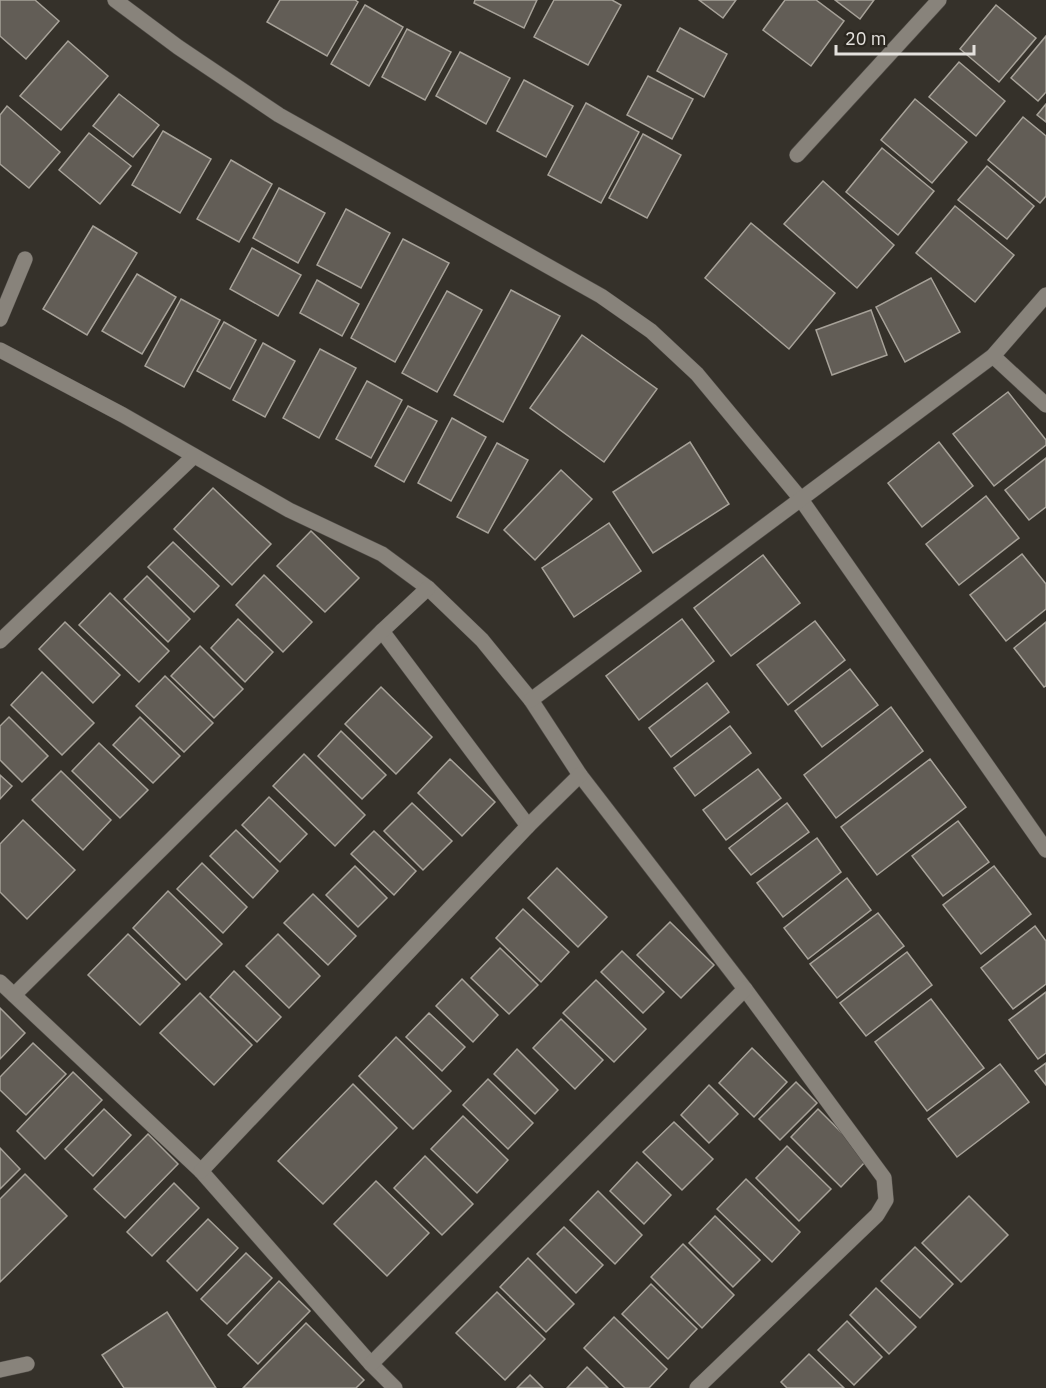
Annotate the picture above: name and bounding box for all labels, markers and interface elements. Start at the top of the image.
scale bar [836,18,974,56]
text: 20 m [845,27,887,50]

